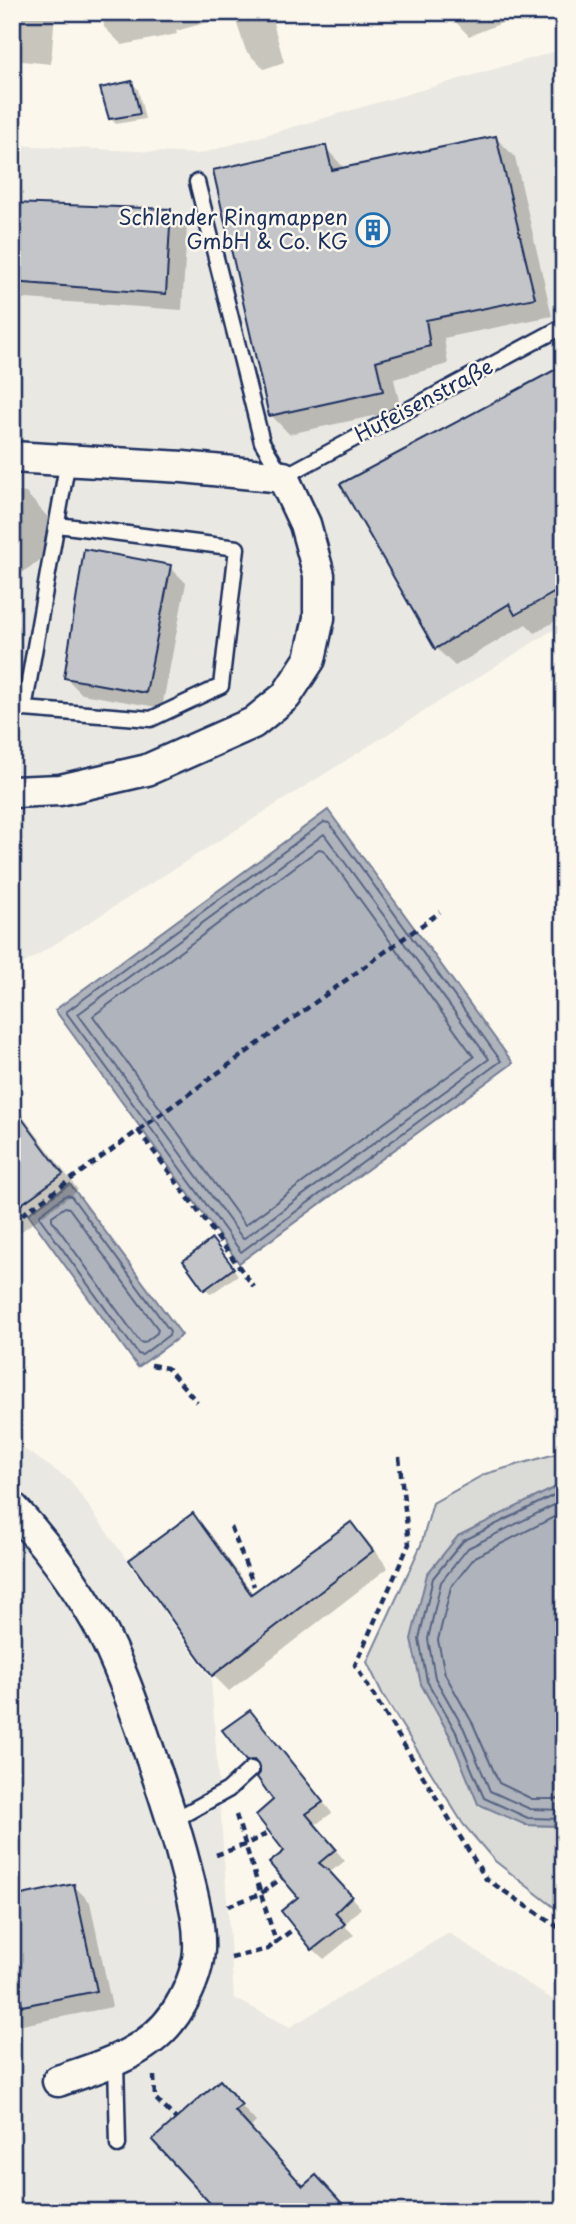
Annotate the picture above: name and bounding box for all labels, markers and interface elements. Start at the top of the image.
place label: Schlender Ringmappen GmbH & Co. KG [118,200,348,256]
building icon: Schlender Ringmappen GmbH & Co. KG [354,211,392,249]
street label: Hufeisenstraße [348,349,498,449]

